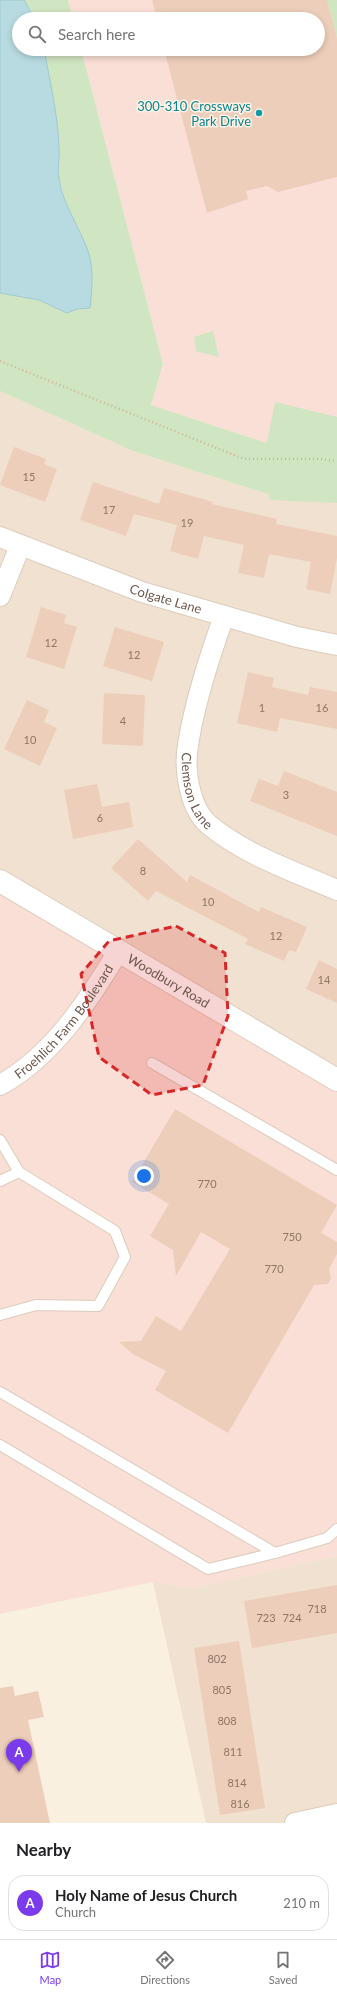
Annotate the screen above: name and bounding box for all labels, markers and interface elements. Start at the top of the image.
search box [12,12,325,56]
icon: search [26,23,48,45]
text: Search here [58,25,135,43]
place label: 300-310 Crossways Park Drive [137,98,251,129]
marker: 300-310 Crossways Park Drive [254,108,264,118]
house number: 15 [23,470,35,483]
house number: 17 [103,503,115,516]
house number: 19 [181,516,193,529]
street label: Colgate Lane [128,580,204,617]
house number: 12 [45,636,57,649]
house number: 12 [128,648,140,661]
house number: 1 [259,701,265,714]
house number: 16 [316,701,328,714]
house number: 4 [120,714,127,727]
house number: 10 [24,733,37,746]
street label: Clemson Lane [179,752,216,833]
house number: 3 [283,788,289,801]
house number: 6 [97,811,103,824]
house number: 8 [140,864,146,877]
house number: 10 [202,895,215,908]
house number: 12 [270,929,282,942]
street label: Woodbury Road [125,950,213,1011]
street label: Froehlich Farm Boulevard [11,961,116,1082]
house number: 14 [318,973,331,986]
your location [134,1166,154,1186]
house number: 770 [197,1177,217,1190]
house number: 750 [282,1230,302,1243]
house number: 770 [264,1262,284,1275]
house number: 718 [307,1602,327,1615]
house number: 723 [256,1611,276,1624]
house number: 724 [282,1611,302,1624]
house number: 802 [207,1652,227,1665]
house number: 805 [212,1683,232,1696]
house number: 808 [217,1714,237,1727]
pin: A [6,1739,32,1772]
house number: 811 [223,1745,243,1758]
house number: 814 [227,1776,247,1789]
house number: 816 [230,1797,250,1810]
text: Nearby [16,1839,71,1860]
text: Holy Name of Jesus Church [55,1886,237,1904]
text: A [25,1895,35,1911]
text: 210 m [283,1895,320,1911]
text: Church [55,1904,96,1920]
tab: Map [39,1949,61,1986]
tab: Directions [140,1949,190,1986]
tab: Saved [269,1949,298,1986]

